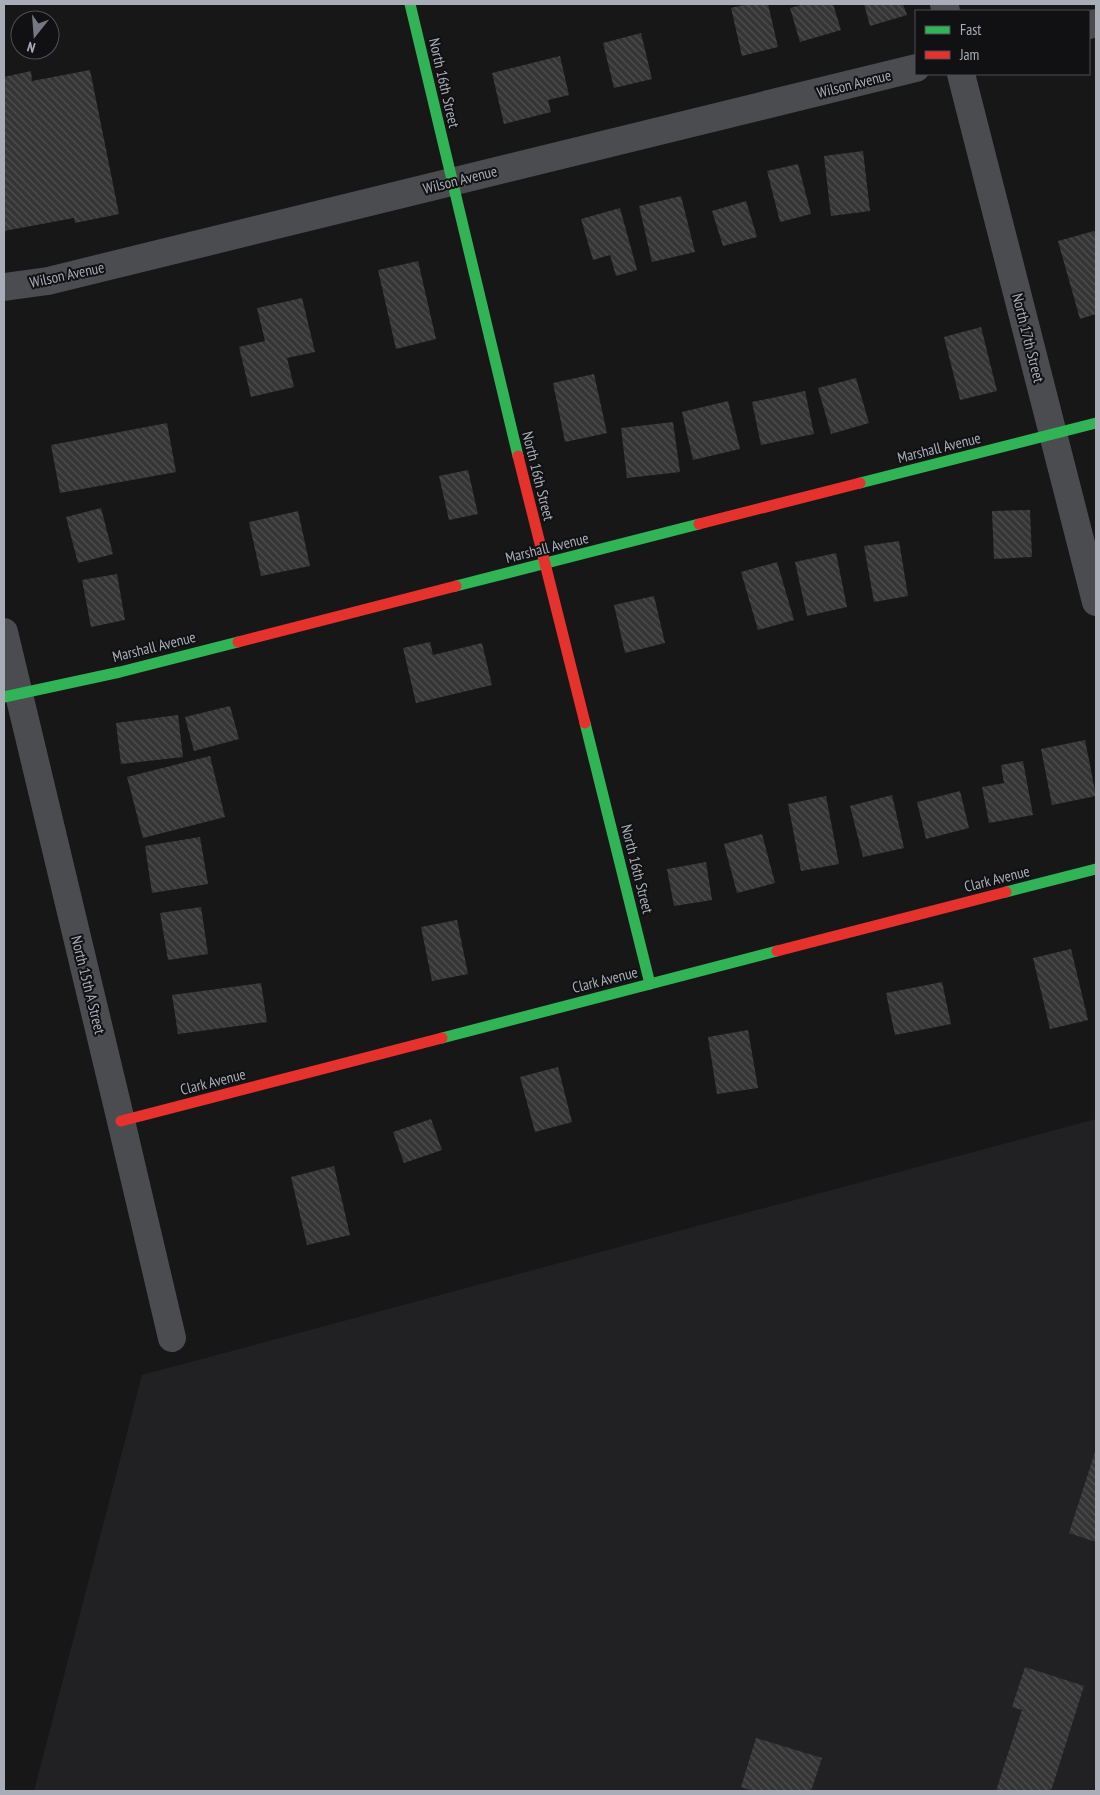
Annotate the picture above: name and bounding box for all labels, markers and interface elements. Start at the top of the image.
north arrow [10,10,60,60]
legend [915,10,1090,75]
text: Fast [960,20,981,39]
street label: North 16th Street [425,36,464,130]
text: N [25,38,37,57]
text: Jam [959,45,979,64]
street label: Wilson Avenue [815,65,893,102]
street label: Wilson Avenue [421,161,499,198]
street label: Wilson Avenue [28,257,106,292]
street label: North 17th Street [1008,291,1049,384]
street label: Marshall Avenue [895,428,982,467]
street label: North 16th Street [518,429,559,523]
street label: Marshall Avenue [503,528,590,567]
street label: Marshall Avenue [110,627,197,666]
street label: North 16th Street [617,822,658,916]
street label: Clark Avenue [962,861,1032,896]
street label: North 15th A Street [67,934,110,1036]
street label: Clark Avenue [570,962,640,997]
street label: Clark Avenue [178,1064,248,1099]

